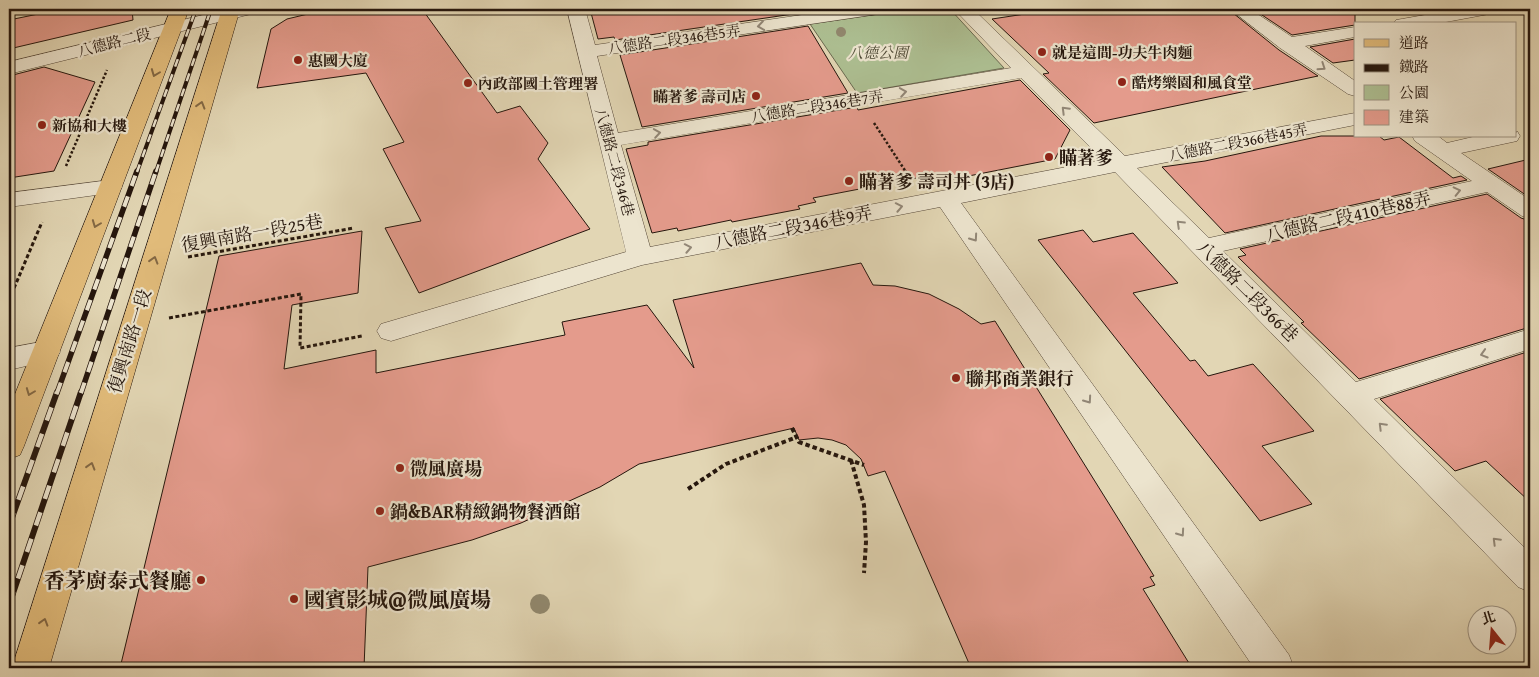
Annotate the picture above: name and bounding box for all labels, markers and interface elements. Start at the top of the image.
street label: 八德路二段346巷5弄 [606,19,742,59]
one-way arrow [757,20,765,31]
legend [1354,22,1516,138]
street label: 八德路二段 [75,23,153,61]
text: 道路 [1399,32,1429,53]
park label: 八德公園 [848,42,910,63]
place label: 就是這間-功夫牛肉麵 [1052,42,1192,63]
marker: 就是這間-功夫牛肉麵 [1036,46,1048,58]
place label: 惠國大廈 [308,50,368,71]
marker: 惠國大廈 [292,54,304,66]
text: 鐵路 [1399,56,1429,77]
one-way arrow [1316,61,1325,70]
one-way arrow [151,68,161,77]
place label: 酷烤樂園和風食堂 [1132,72,1252,93]
place label: 內政部國土管理署 [478,73,598,94]
marker: 酷烤樂園和風食堂 [1116,76,1128,88]
marker: 內政部國土管理署 [462,77,474,89]
text: 公園 [1399,82,1429,103]
street label: 八德路二段346巷7弄 [749,85,885,127]
place label: 瞞著爹 壽司店 [653,86,746,107]
one-way arrow [899,87,908,97]
marker: 瞞著爹 壽司店 [750,90,762,102]
one-way arrow [196,102,206,110]
street label: 八德路二段346巷 [590,105,640,219]
text: 建築 [1399,106,1429,127]
one-way arrow [1062,107,1071,116]
place label: 新協和大樓 [52,115,127,136]
street label: 八德路二段366巷45弄 [1167,118,1309,166]
marker: 新協和大樓 [36,119,48,131]
one-way arrow [652,128,661,138]
place label: 瞞著爹 [1059,144,1113,171]
marker: 瞞著爹 [1043,151,1055,163]
place label: 瞞著爹 壽司丼 (3店) [859,168,1014,195]
marker: 瞞著爹 壽司丼 (3店) [843,175,855,187]
street label: 八德路二段410巷88弄 [1262,184,1434,248]
one-way arrow [1452,186,1461,197]
street label: 八德路二段346巷9弄 [712,198,874,256]
one-way arrow [895,203,904,213]
street label: 復興南路一段25巷 [179,207,325,259]
one-way arrow [91,219,102,228]
one-way arrow [1177,221,1186,230]
one-way arrow [968,232,977,242]
street label: 八德路二段366巷 [1191,234,1305,348]
one-way arrow [684,243,693,253]
one-way arrow [148,257,158,265]
street label: 復興南路一段 [100,285,158,397]
one-way arrow [1480,348,1488,358]
place label: 聯邦商業銀行 [966,365,1074,392]
marker: 聯邦商業銀行 [950,372,962,384]
one-way arrow [26,387,36,396]
one-way arrow [1082,394,1091,403]
one-way arrow [1378,423,1387,432]
place label: 微風廣場 [410,455,482,482]
marker: 微風廣場 [394,462,406,474]
one-way arrow [86,463,96,471]
place label: 鍋&BAR精緻鍋物餐酒館 [390,498,580,525]
marker: 鍋&BAR精緻鍋物餐酒館 [374,505,386,517]
one-way arrow [1175,527,1184,536]
one-way arrow [1493,538,1502,547]
place label: 香茅廚泰式餐廳 [44,565,191,596]
marker: 香茅廚泰式餐廳 [195,574,207,586]
place label: 國賓影城@微風廣場 [304,584,491,615]
marker: 國賓影城@微風廣場 [288,593,300,605]
north arrow [1466,604,1516,654]
text: 北 [1479,606,1498,629]
one-way arrow [38,618,48,626]

